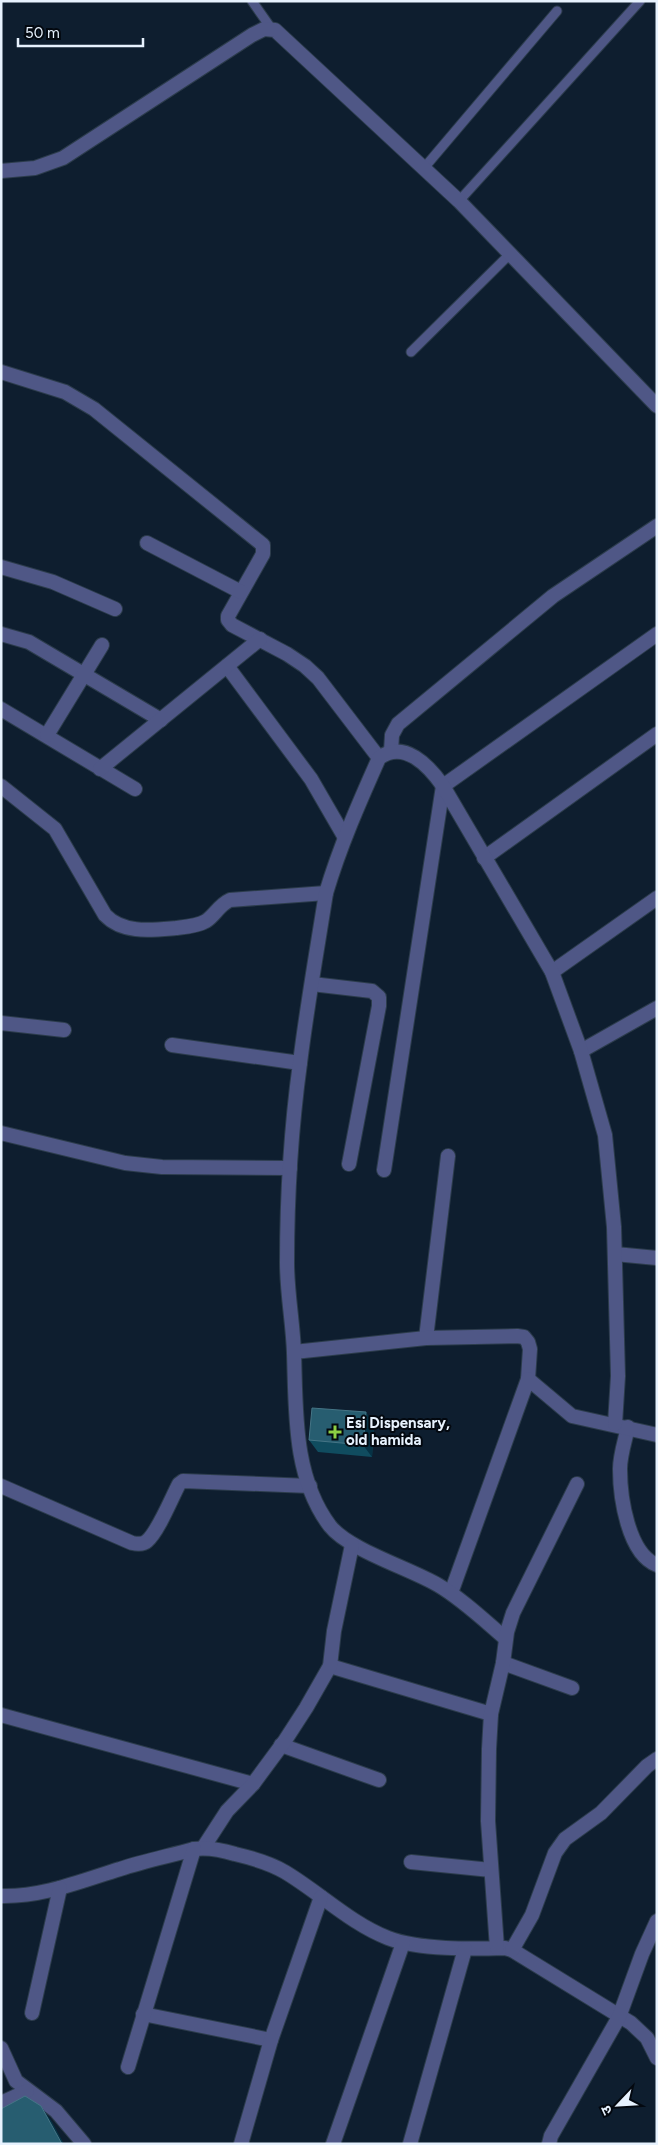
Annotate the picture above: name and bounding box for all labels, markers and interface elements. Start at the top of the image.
scale bar [18,15,142,47]
text: 50 m [25,24,60,42]
place label: Esi Dispensary, old hamida [346,1414,450,1449]
marker: Esi Dispensary, old hamida [328,1425,342,1439]
north arrow [593,2080,643,2130]
text: उ [597,2102,616,2118]

